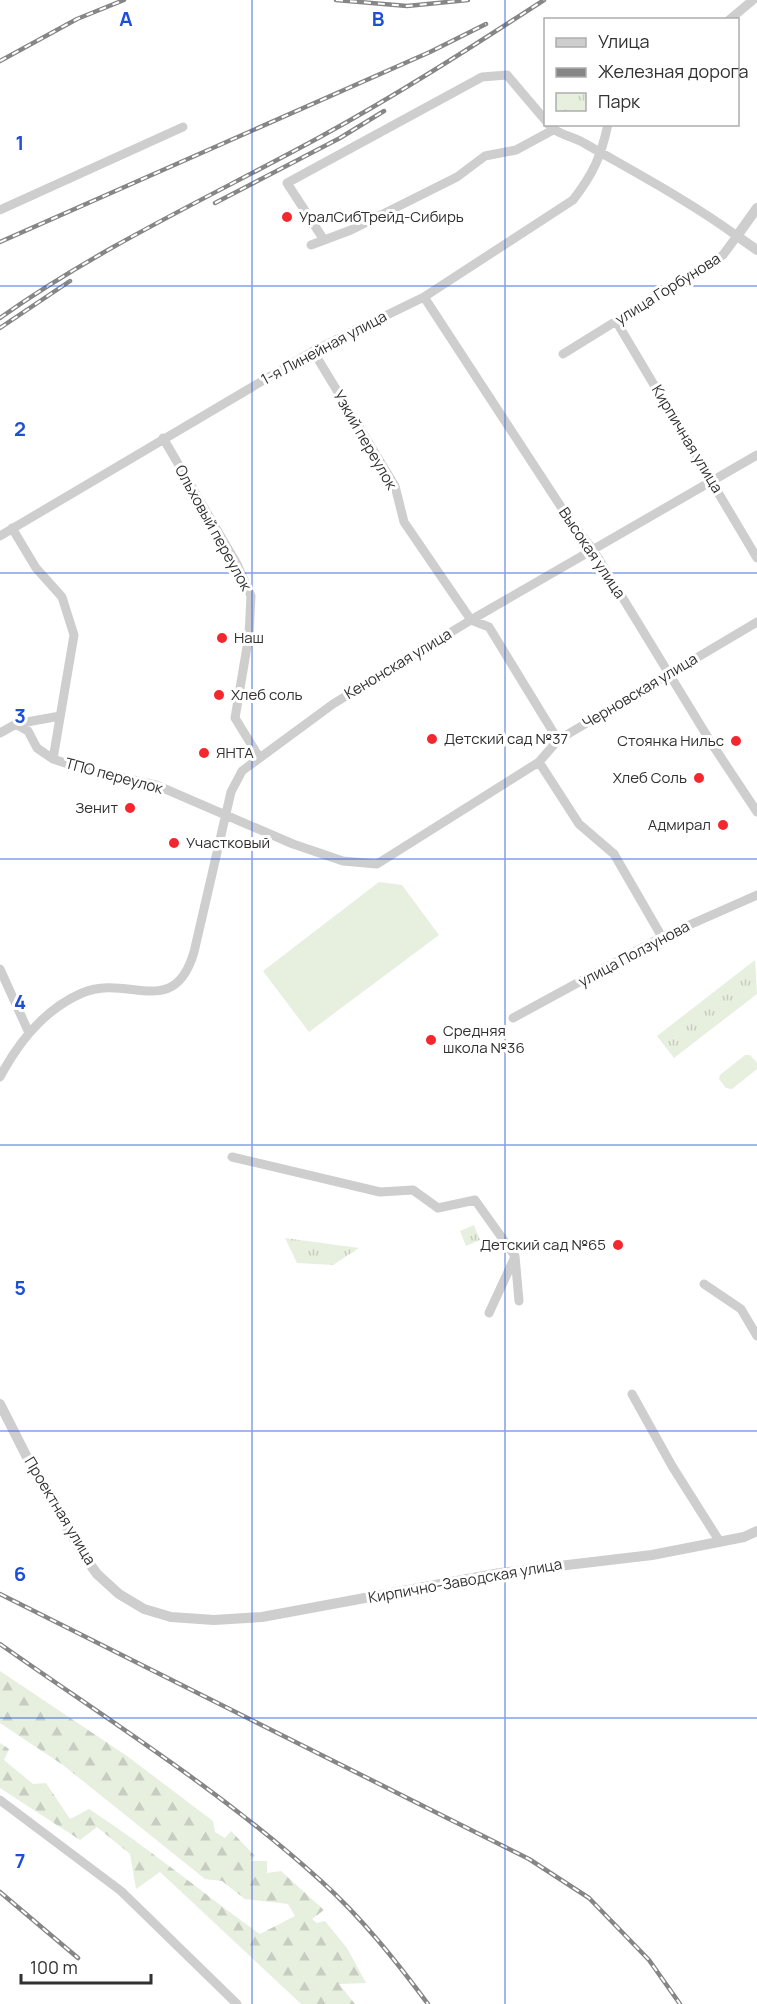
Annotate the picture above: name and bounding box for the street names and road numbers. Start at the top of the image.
street label: улица Горбунова [611,248,724,329]
street label: 1-я Линейная улица [257,306,390,390]
street label: Кирпичная улица [647,381,728,497]
street label: Узкий переулок [328,386,403,494]
street label: Ольховый переулок [170,461,257,595]
street label: Высокая улица [554,503,631,602]
street label: Кенонская улица [340,623,455,704]
street label: Черновская улица [578,648,701,733]
street label: ТПО переулок [63,752,166,799]
street label: улица Ползунова [575,915,693,992]
street label: Проектная улица [20,1453,101,1569]
street label: Кирпично-Заводская улица [366,1553,563,1608]

